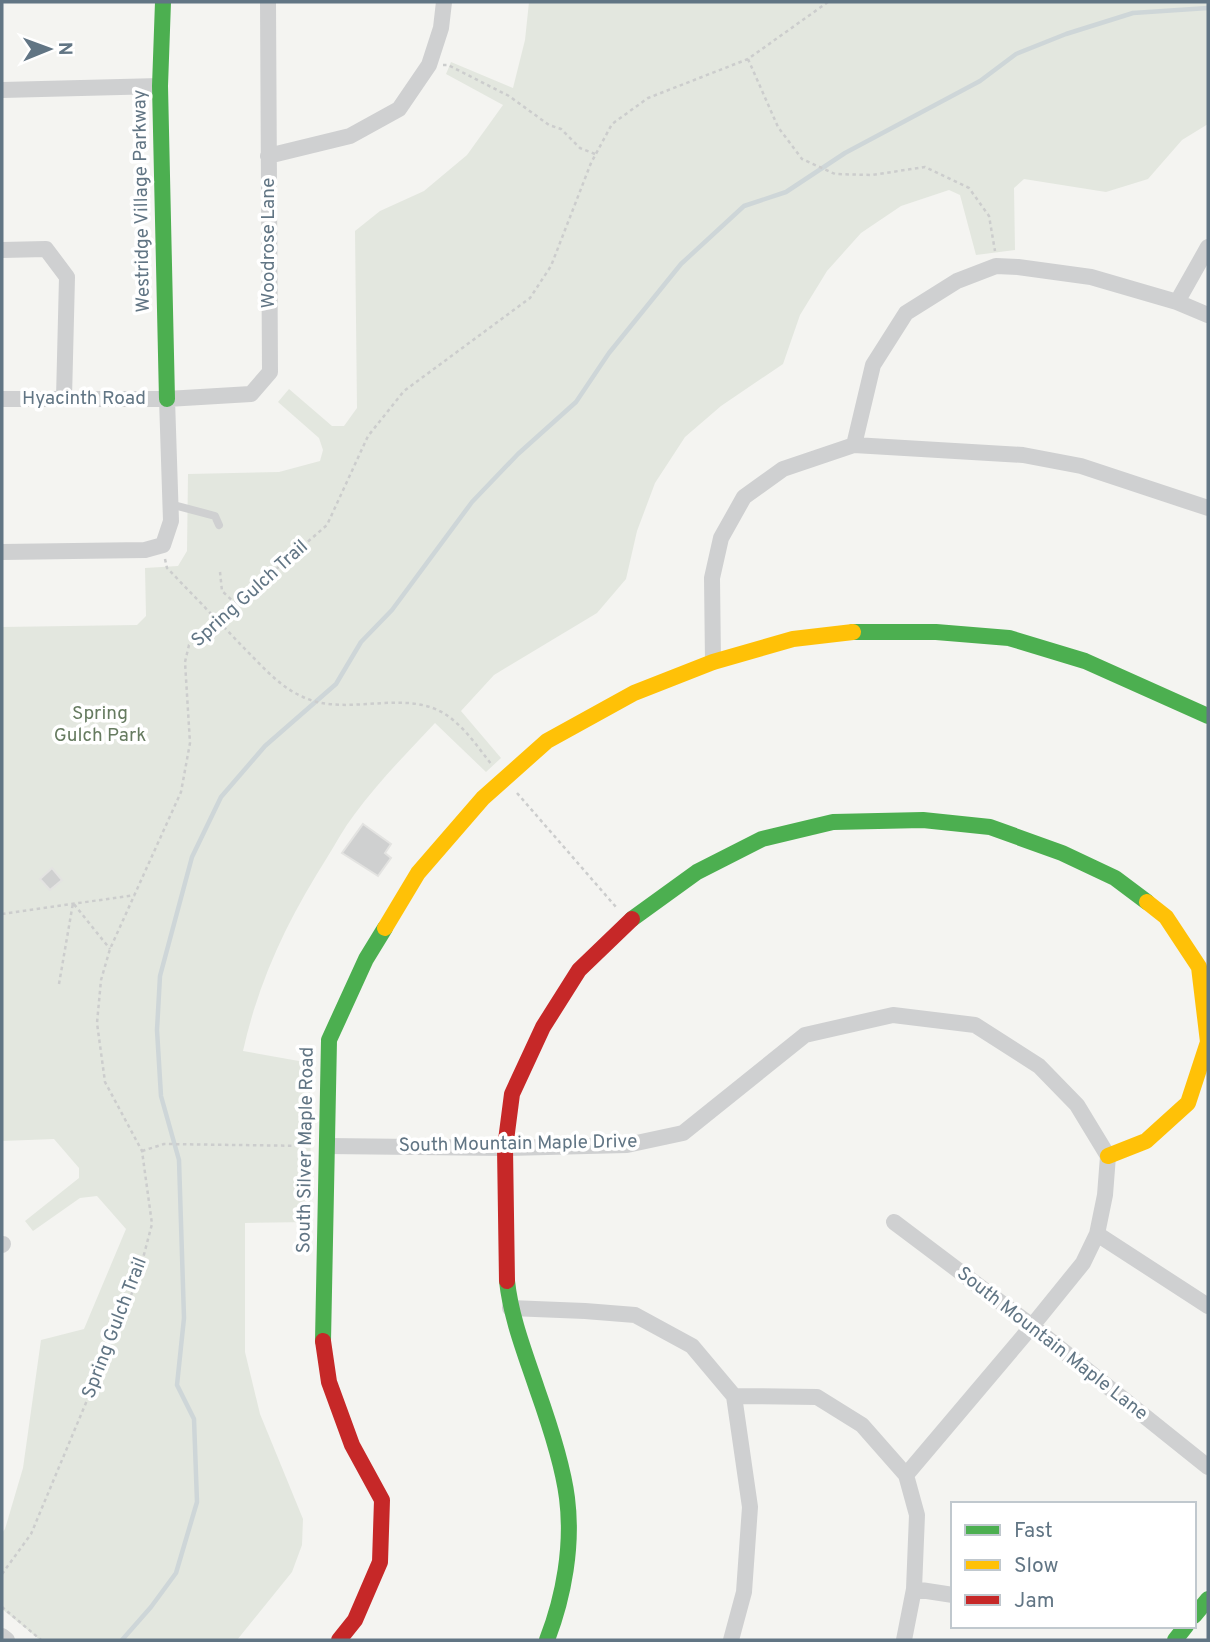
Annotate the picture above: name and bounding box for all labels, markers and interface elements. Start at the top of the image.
north arrow [14,14,84,84]
text: N [52,42,76,56]
street label: Westridge Village Parkway [128,89,156,313]
street label: Woodrose Lane [257,178,281,308]
street label: Hyacinth Road [22,387,146,411]
street label: Spring Gulch Trail [187,535,313,653]
park label: Spring Gulch Park [54,702,146,748]
street label: South Silver Maple Road [292,1046,320,1254]
street label: South Mountain Maple Drive [398,1130,638,1158]
street label: Spring Gulch Trail [77,1254,153,1402]
street label: South Mountain Maple Lane [952,1262,1152,1426]
legend [951,1502,1196,1628]
text: Fast [1014,1518,1053,1545]
text: Slow [1014,1553,1059,1580]
text: Jam [1014,1588,1055,1615]

